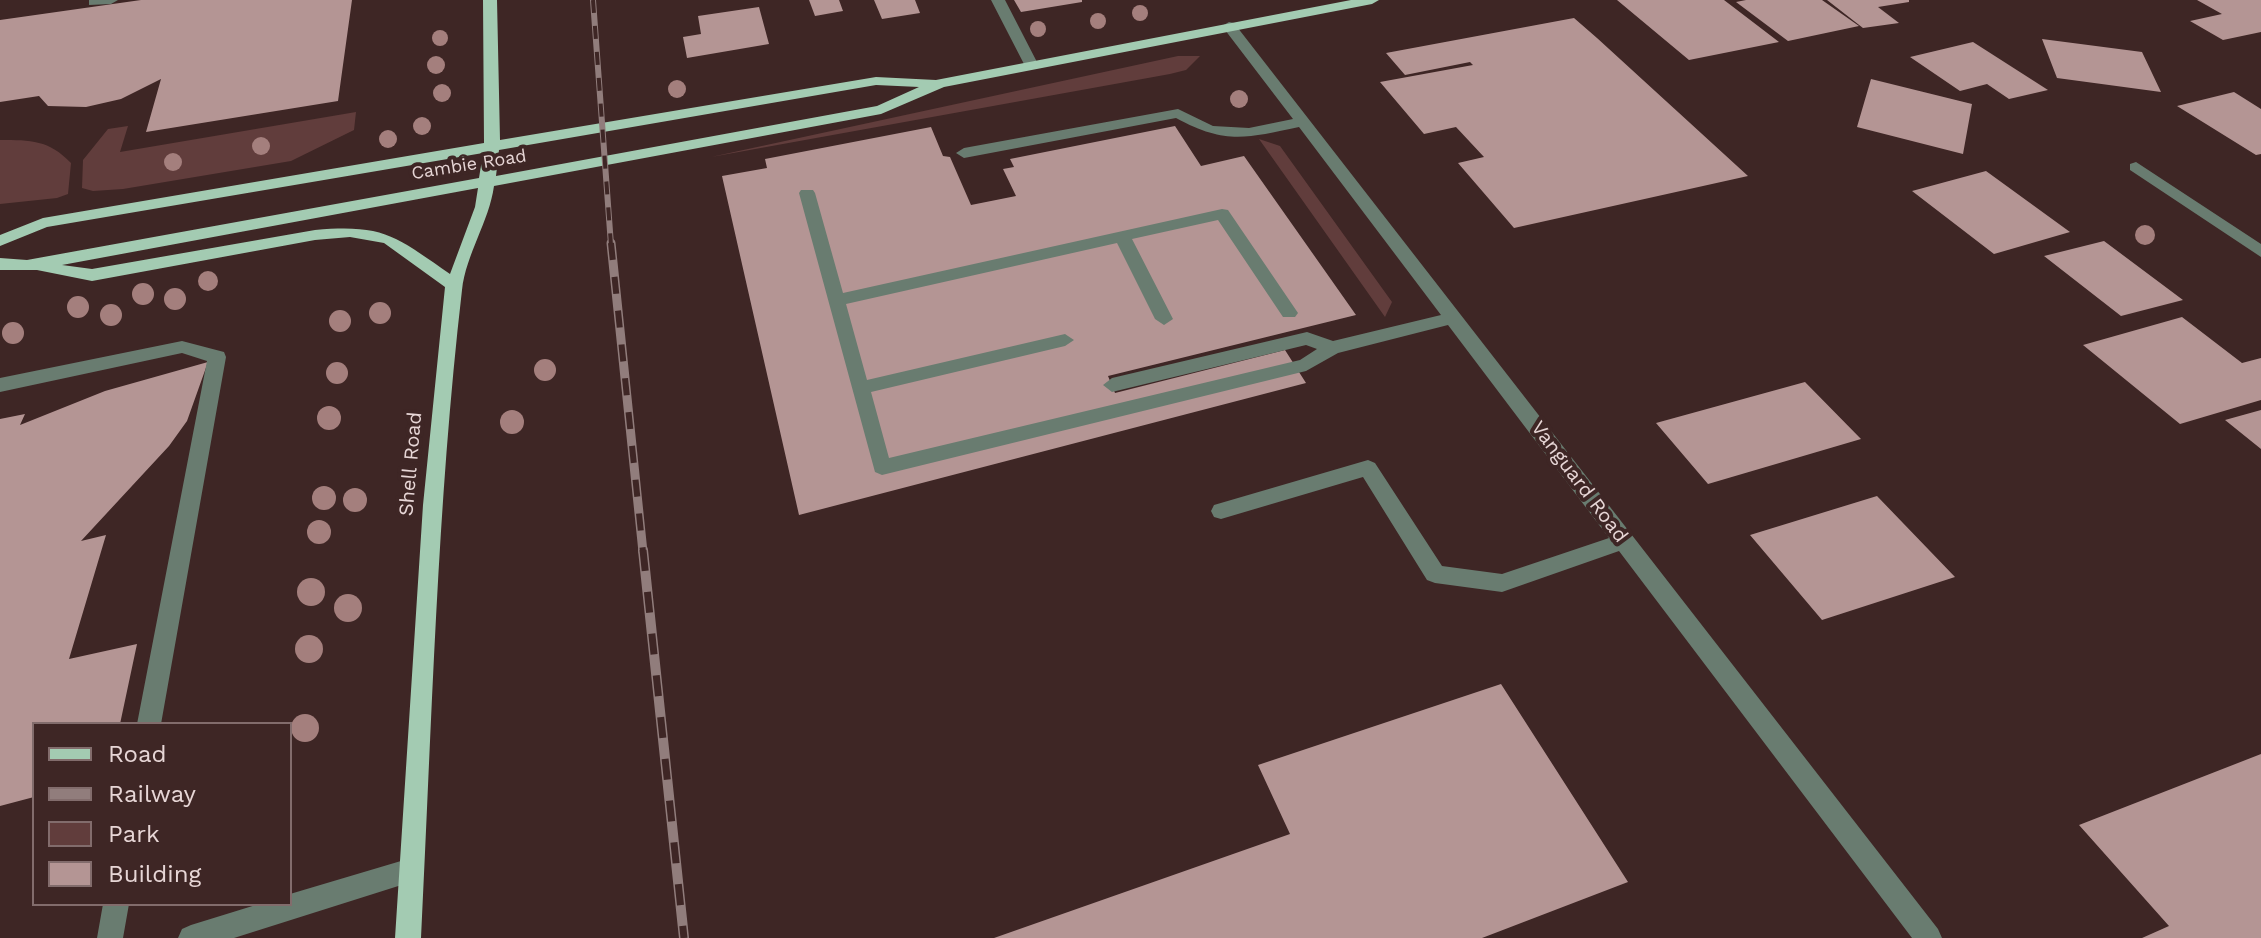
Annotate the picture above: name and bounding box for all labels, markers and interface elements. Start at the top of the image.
street label: Cambie Road [410,145,528,185]
street label: Shell Road [394,411,428,517]
street label: Vanguard Road [1526,417,1632,547]
legend [32,722,292,906]
text: Road [108,740,167,768]
text: Railway [108,780,196,808]
text: Park [108,820,160,848]
text: Building [108,860,201,888]

